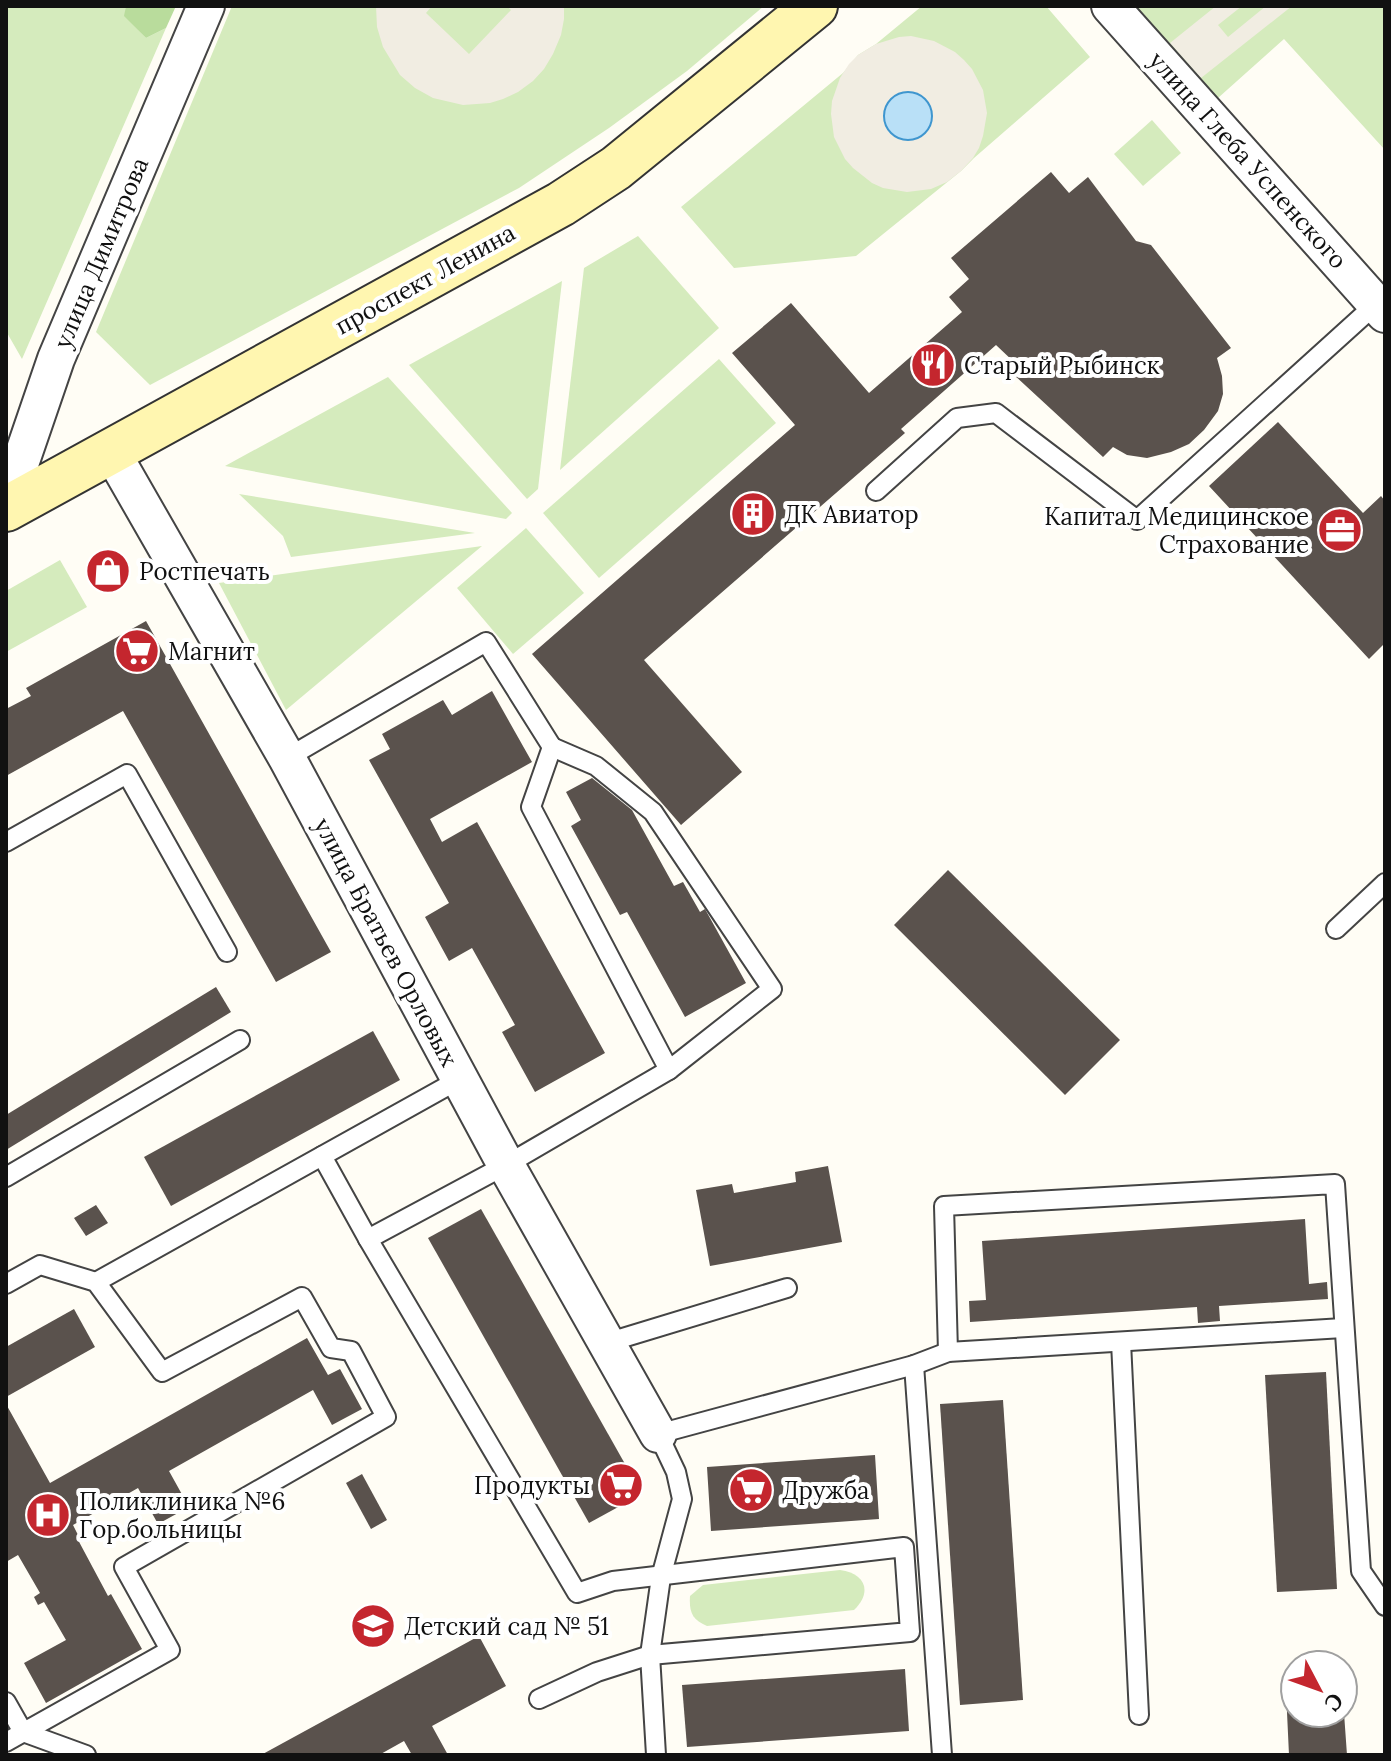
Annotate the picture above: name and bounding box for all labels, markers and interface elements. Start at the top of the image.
street label: улица Глеба Успенского [1142,45,1354,275]
street label: улица Димитрова [47,153,155,353]
street label: проспект Ленина [329,217,521,341]
restaurant icon: Старый Рыбинск [909,341,957,389]
place label: Старый Рыбинск [964,350,1160,381]
building icon: ДК Авиатор [729,490,777,538]
place label: ДК Авиатор [784,499,919,530]
place label: Капитал Медицинское Страхование [1044,501,1309,560]
office icon: Капитал Медицинское Страхование [1316,506,1364,554]
shop icon: Ростпечать [84,547,132,595]
place label: Ростпечать [139,556,270,587]
supermarket icon: Магнит [113,627,161,675]
place label: Магнит [168,636,255,667]
street label: улица Братьев Орловых [307,812,465,1072]
supermarket icon: Продукты [597,1461,645,1509]
supermarket icon: Дружба [727,1466,775,1514]
place label: Продукты [474,1470,590,1501]
place label: Дружба [782,1475,869,1506]
place label: Поликлиника №6 Гор.больницы [79,1486,285,1545]
hospital icon: Поликлиника №6 Гор.больницы [24,1491,72,1539]
school or university icon: Детский сад № 51 [349,1602,397,1650]
place label: Детский сад № 51 [404,1611,609,1642]
north arrow [1279,1649,1359,1729]
text: С [1319,1687,1350,1717]

